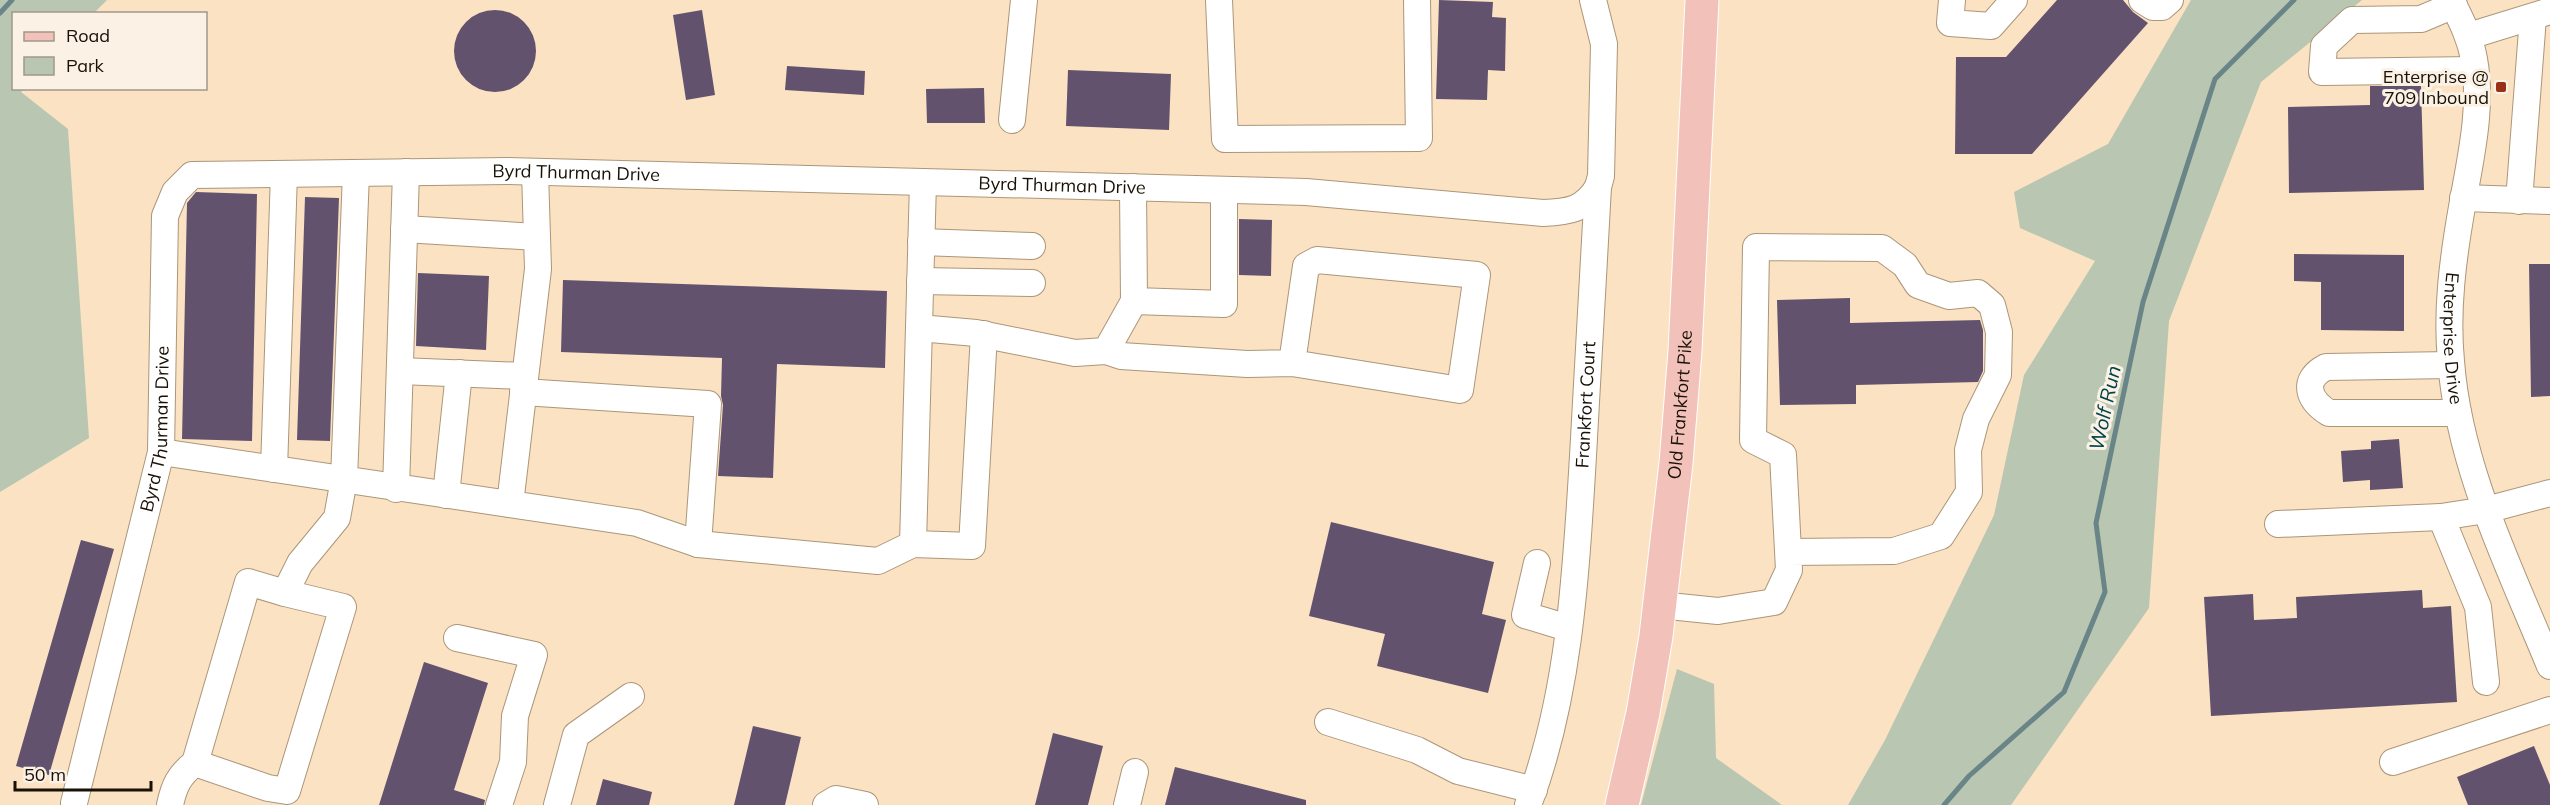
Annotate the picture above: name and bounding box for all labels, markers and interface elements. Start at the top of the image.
legend [12,12,207,90]
text: Road [66,24,110,47]
text: Park [66,54,105,77]
place label: Enterprise @ 709 Inbound [2383,65,2489,109]
marker: Enterprise @ 709 Inbound [2494,80,2508,94]
street label: Byrd Thurman Drive [492,159,660,186]
street label: Byrd Thurman Drive [978,171,1146,199]
street label: Enterprise Drive [2438,271,2468,406]
street label: Old Frankfort Pike [1662,330,1697,481]
street label: Frankfort Court [1570,341,1600,469]
street label: Byrd Thurman Drive [135,346,174,514]
water label: Wolf Run [2083,363,2126,453]
scale bar [15,754,152,792]
text: 50 m [24,763,66,786]

